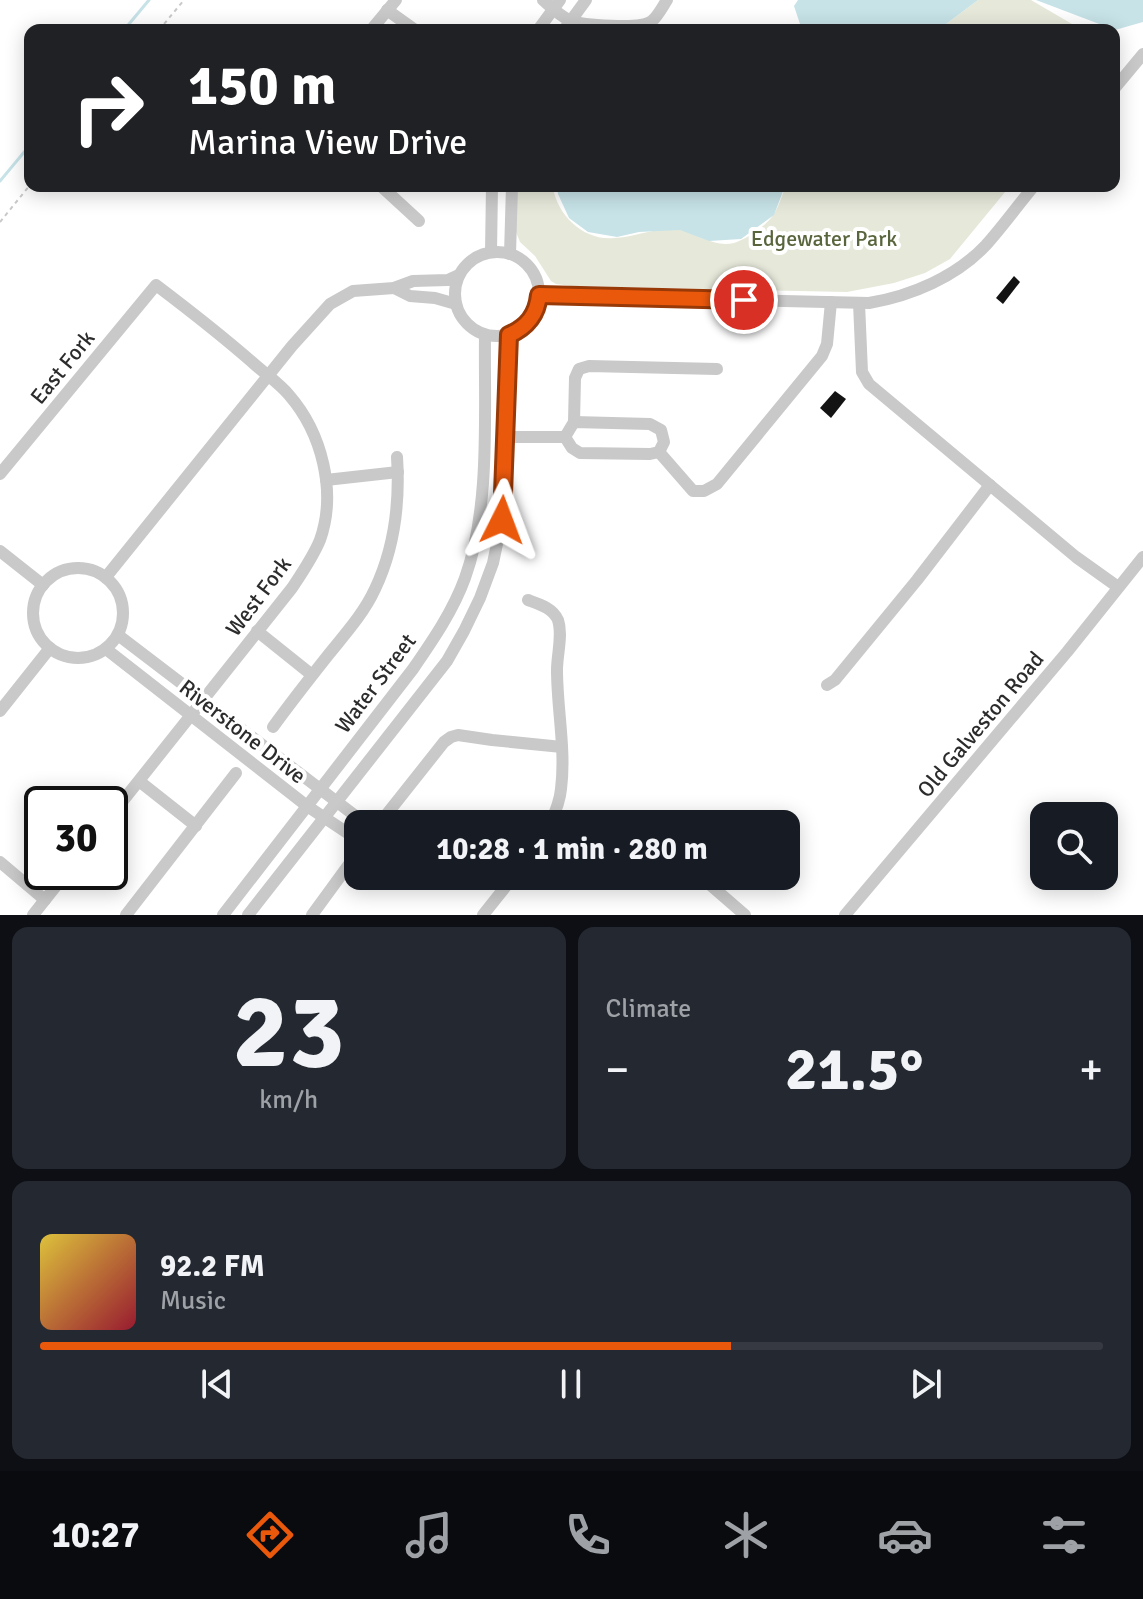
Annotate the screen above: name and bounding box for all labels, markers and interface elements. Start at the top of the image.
text: 150 m [188,51,336,120]
icon: right [56,56,160,160]
text: Marina View Drive [188,120,467,165]
park label: Edgewater Park [751,225,897,252]
pin [710,266,778,334]
icon: arrive [722,278,766,322]
street label: East Fork [25,325,100,410]
position arrow [460,478,544,562]
street label: West Fork [220,551,297,641]
street label: Water Street [329,628,422,738]
street label: Old Galveston Road [912,646,1049,803]
street label: Riverstone Drive [174,674,311,789]
speed limit sign: 30 [24,786,128,890]
map controls [1030,802,1118,890]
button: search [1030,802,1118,890]
text: 10:28 · 1 min · 280 m [436,831,708,868]
text: 23 [233,968,345,1096]
text: Climate [606,993,691,1025]
text: 21.5° [785,1033,923,1107]
text: − [606,1043,629,1097]
text: + [1079,1043,1103,1097]
text: km/h [259,1084,318,1116]
text: 92.2 FM [160,1248,265,1285]
text: Music [160,1285,226,1317]
icon: previous [195,1362,239,1406]
icon: pause [549,1362,593,1406]
icon: next [904,1362,948,1406]
icon: directions [242,1507,298,1563]
icon: music [401,1507,457,1563]
icon: phone [560,1507,616,1563]
icon: climate [718,1507,774,1563]
icon: car [877,1507,933,1563]
icon: filters [1036,1507,1092,1563]
text: 10:27 [51,1513,140,1558]

